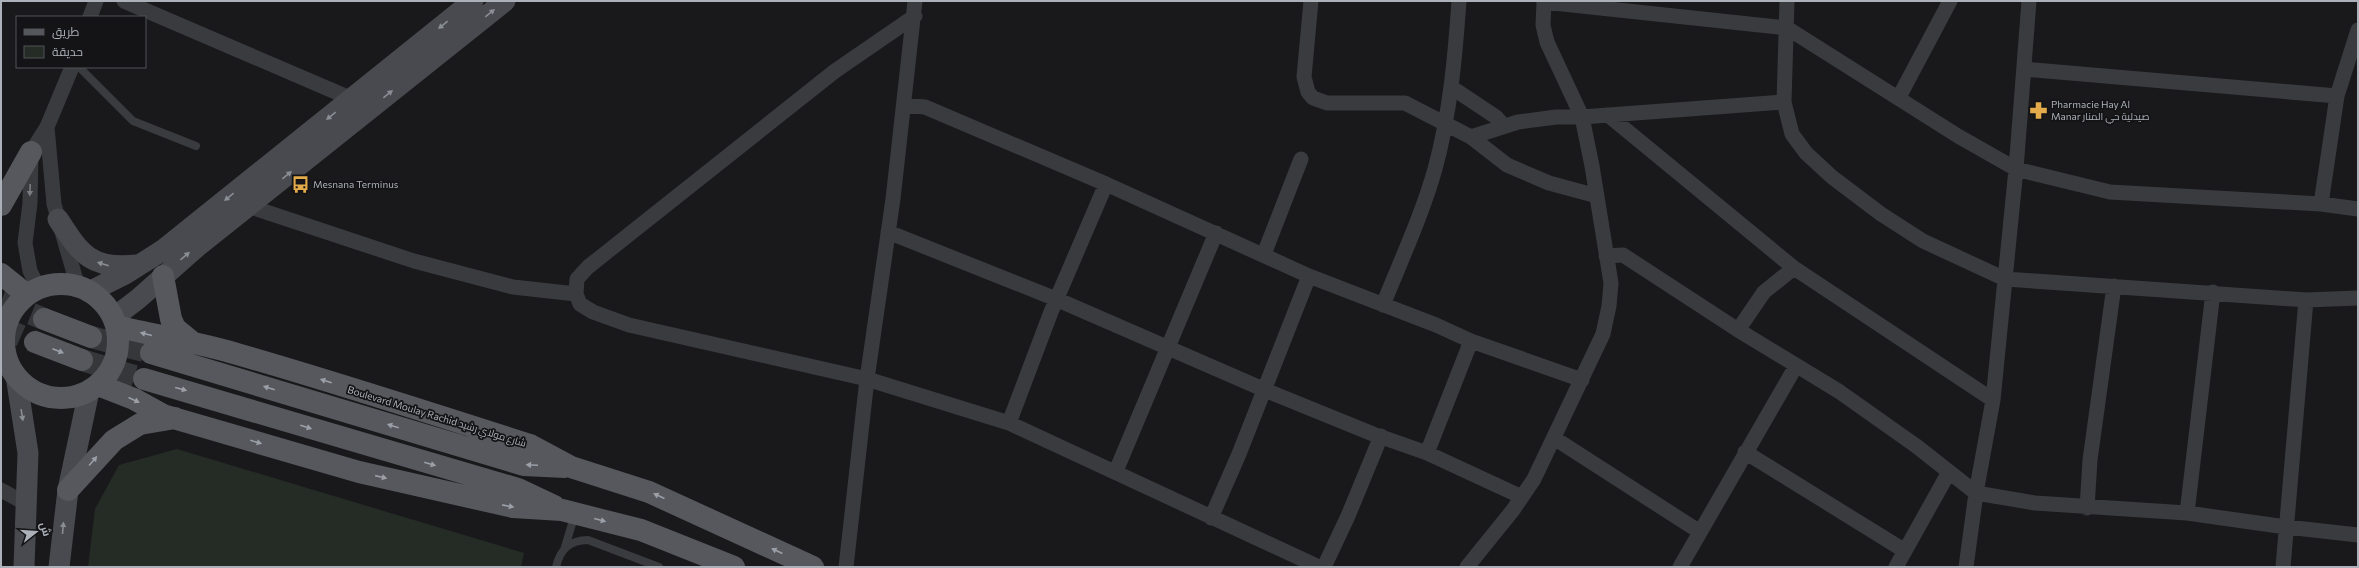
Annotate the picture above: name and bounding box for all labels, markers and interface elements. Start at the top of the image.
one-way arrow [484,9,495,17]
legend [16,16,146,68]
one-way arrow [438,21,448,30]
text: طريق [52,24,80,39]
text: حديقة [52,44,83,59]
one-way arrow [383,90,394,98]
place label: Pharmacie Hay Al Manar صيدلية حي المنار [2051,98,2149,124]
pharmacy icon: Pharmacie Hay Al Manar صيدلية حي المنار [2028,100,2048,120]
one-way arrow [325,111,336,120]
one-way arrow [281,171,292,180]
bus stop icon: Mesnana Terminus [290,174,310,194]
place label: Mesnana Terminus [313,178,399,190]
one-way arrow [27,184,33,197]
one-way arrow [224,192,235,201]
one-way arrow [180,252,191,261]
one-way arrow [97,261,109,267]
one-way arrow [140,331,152,337]
one-way arrow [53,349,65,355]
one-way arrow [319,378,331,384]
street label: Boulevard Moulay Rachid شارع مولاي رشيد [346,383,528,451]
one-way arrow [263,385,275,391]
one-way arrow [176,386,188,392]
one-way arrow [128,397,139,403]
one-way arrow [19,409,25,421]
one-way arrow [387,423,399,429]
one-way arrow [300,424,312,430]
one-way arrow [250,439,262,445]
one-way arrow [89,456,98,466]
one-way arrow [425,461,437,467]
one-way arrow [525,462,538,468]
one-way arrow [375,475,387,481]
one-way arrow [654,493,665,499]
one-way arrow [502,504,514,510]
north arrow [16,512,56,552]
one-way arrow [594,517,606,523]
text: ش [37,520,54,538]
one-way arrow [59,522,66,534]
one-way arrow [772,548,783,554]

